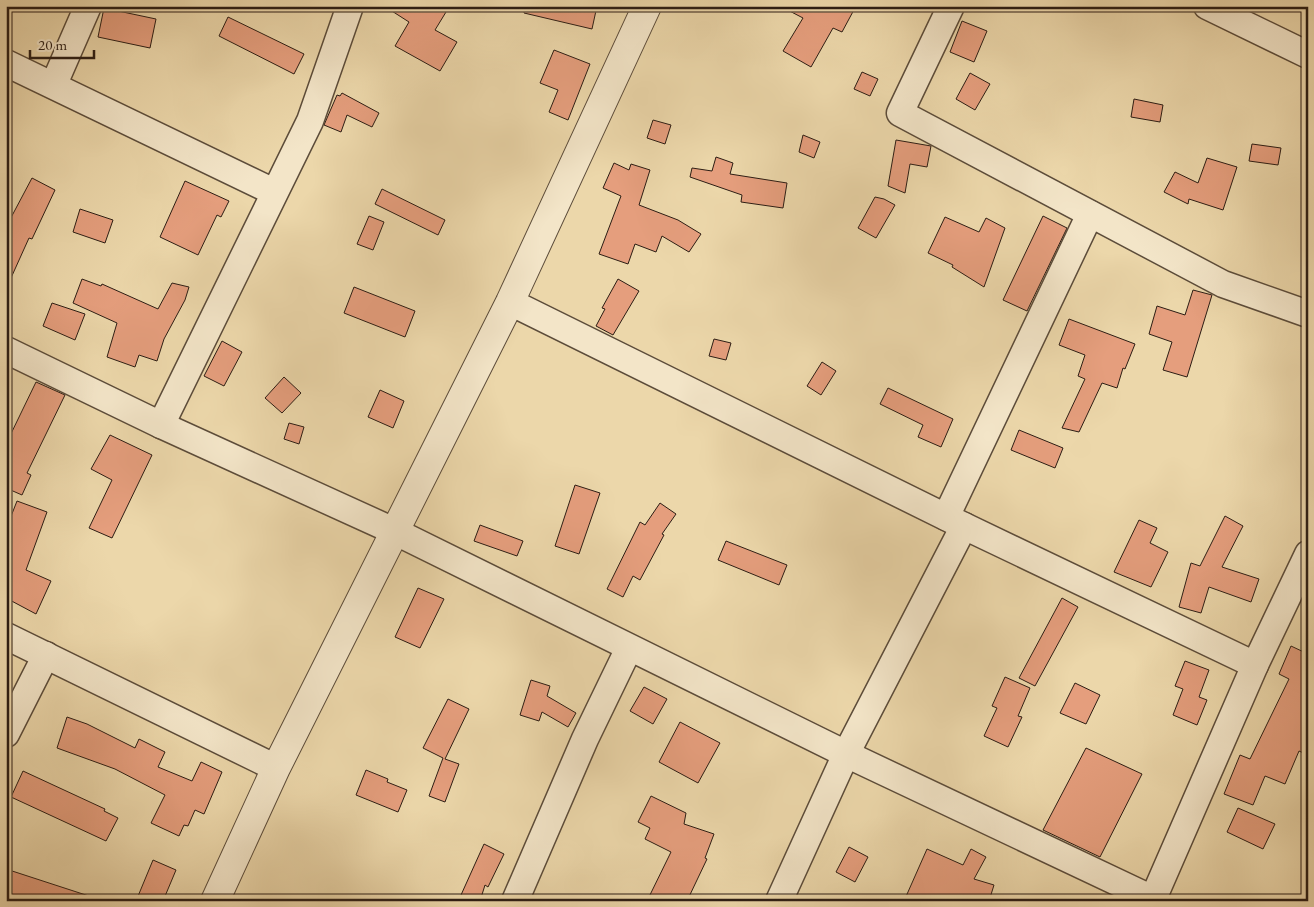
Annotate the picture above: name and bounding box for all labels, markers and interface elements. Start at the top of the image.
scale bar [30,28,94,60]
text: 20 m [38,35,67,54]

